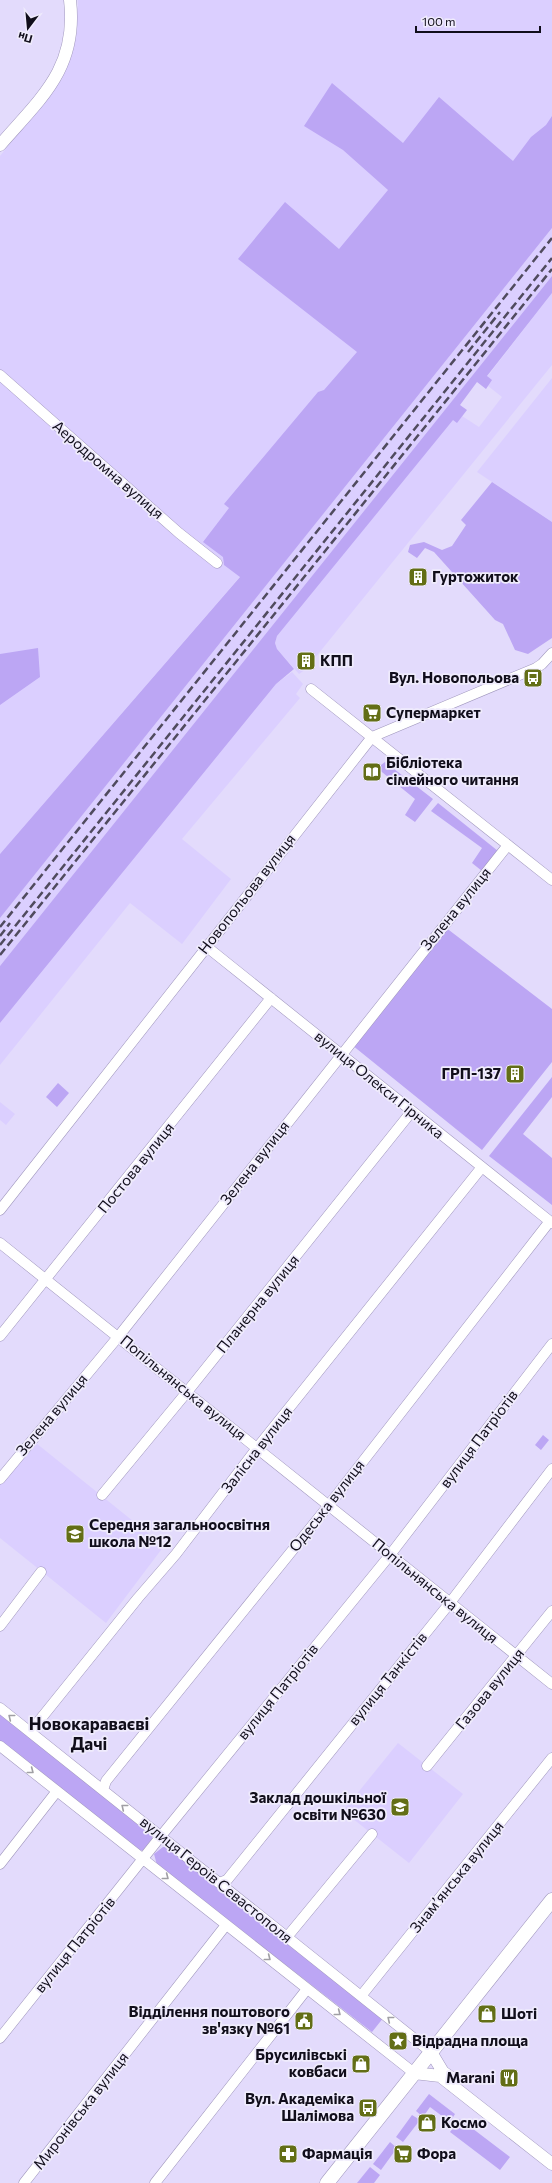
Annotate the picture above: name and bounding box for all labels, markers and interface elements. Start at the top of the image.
north arrow [8,8,48,48]
scale bar [416,8,540,34]
text: 100 m [422,14,456,28]
text: Пн [16,30,34,46]
street label: Аеродромна вулиця [50,416,168,522]
building icon: Гуртожиток [407,566,429,588]
place label: Гуртожиток [432,567,519,585]
building icon: КПП [295,650,317,672]
place label: КПП [320,651,353,669]
bus stop icon: Вул. Новопольова [522,667,544,689]
place label: Вул. Новопольова [389,668,519,686]
supermarket icon: Супермаркет [361,702,383,724]
place label: Супермаркет [386,703,481,721]
place label: Бібліотека сімейного читання [386,753,519,788]
library icon: Бібліотека сімейного читання [361,761,383,783]
street label: Новопольова вулиця [194,830,299,957]
street label: Зелена вулиця [416,863,494,953]
street label: вулиця Олекси Гірника [311,1027,448,1142]
building icon: ГРП-137 [504,1063,526,1085]
place label: ГРП-137 [441,1064,501,1082]
street label: Зелена вулиця [216,1117,292,1208]
street label: Постова вулиця [93,1119,177,1216]
street label: Планерна вулиця [212,1251,302,1356]
street label: Попільнянська вулиця [117,1331,250,1444]
street label: Зелена вулиця [12,1370,91,1459]
street label: вулиця Патріотів [435,1386,521,1491]
street label: Залісна вулиця [217,1403,295,1496]
street label: Одеська вулиця [285,1456,368,1555]
place label: Середня загальноосвітня школа №12 [89,1515,270,1550]
school or university icon: Середня загальноосвітня школа №12 [64,1523,86,1545]
street label: Попільнянська вулиця [369,1534,502,1647]
street label: вулиця Танкістів [344,1628,430,1729]
street label: вулиця Патріотів [233,1640,321,1743]
street label: Газова вулиця [451,1644,527,1732]
district label: Новокараваєві Дачі [29,1713,149,1754]
one-way arrow [9,1715,16,1722]
one-way arrow [26,1766,33,1773]
place label: Заклад дошкільної освіти №630 [250,1788,387,1823]
school or university icon: Заклад дошкільної освіти №630 [389,1796,411,1818]
one-way arrow [121,1804,128,1811]
street label: вулиця Героїв Севастополя [137,1812,296,1946]
street label: Знамʼянська вулиця [406,1817,507,1936]
one-way arrow [161,1872,168,1879]
street label: вулиця Патріотів [30,1893,118,1996]
one-way arrow [263,1953,270,1960]
place label: Відділення поштового зв'язку №61 [129,2002,290,2037]
shop icon: Шоті [476,2003,498,2025]
place label: Шоті [501,2004,537,2022]
one-way arrow [334,2009,341,2016]
public building icon: Відділення поштового зв'язку №61 [293,2010,315,2032]
one-way arrow [387,2016,394,2023]
place icon: Відрадна площа [387,2030,409,2052]
place label: Відрадна площа [412,2031,528,2049]
place label: Брусилівські ковбаси [255,2045,347,2080]
street label: Миронівська вулиця [29,2048,132,2173]
shop icon: Брусилівські ковбаси [350,2053,372,2075]
restaurant icon: Marani [498,2067,520,2089]
place label: Marani [446,2068,495,2086]
place label: Вул. Академіка Шалімова [245,2089,354,2124]
bus stop icon: Вул. Академіка Шалімова [357,2097,379,2119]
shop icon: Космо [416,2112,438,2134]
place label: Космо [441,2113,487,2131]
pharmacy icon: Фармація [277,2143,299,2165]
supermarket icon: Фора [392,2143,414,2165]
place label: Фармація [302,2144,373,2162]
place label: Фора [417,2144,456,2162]

